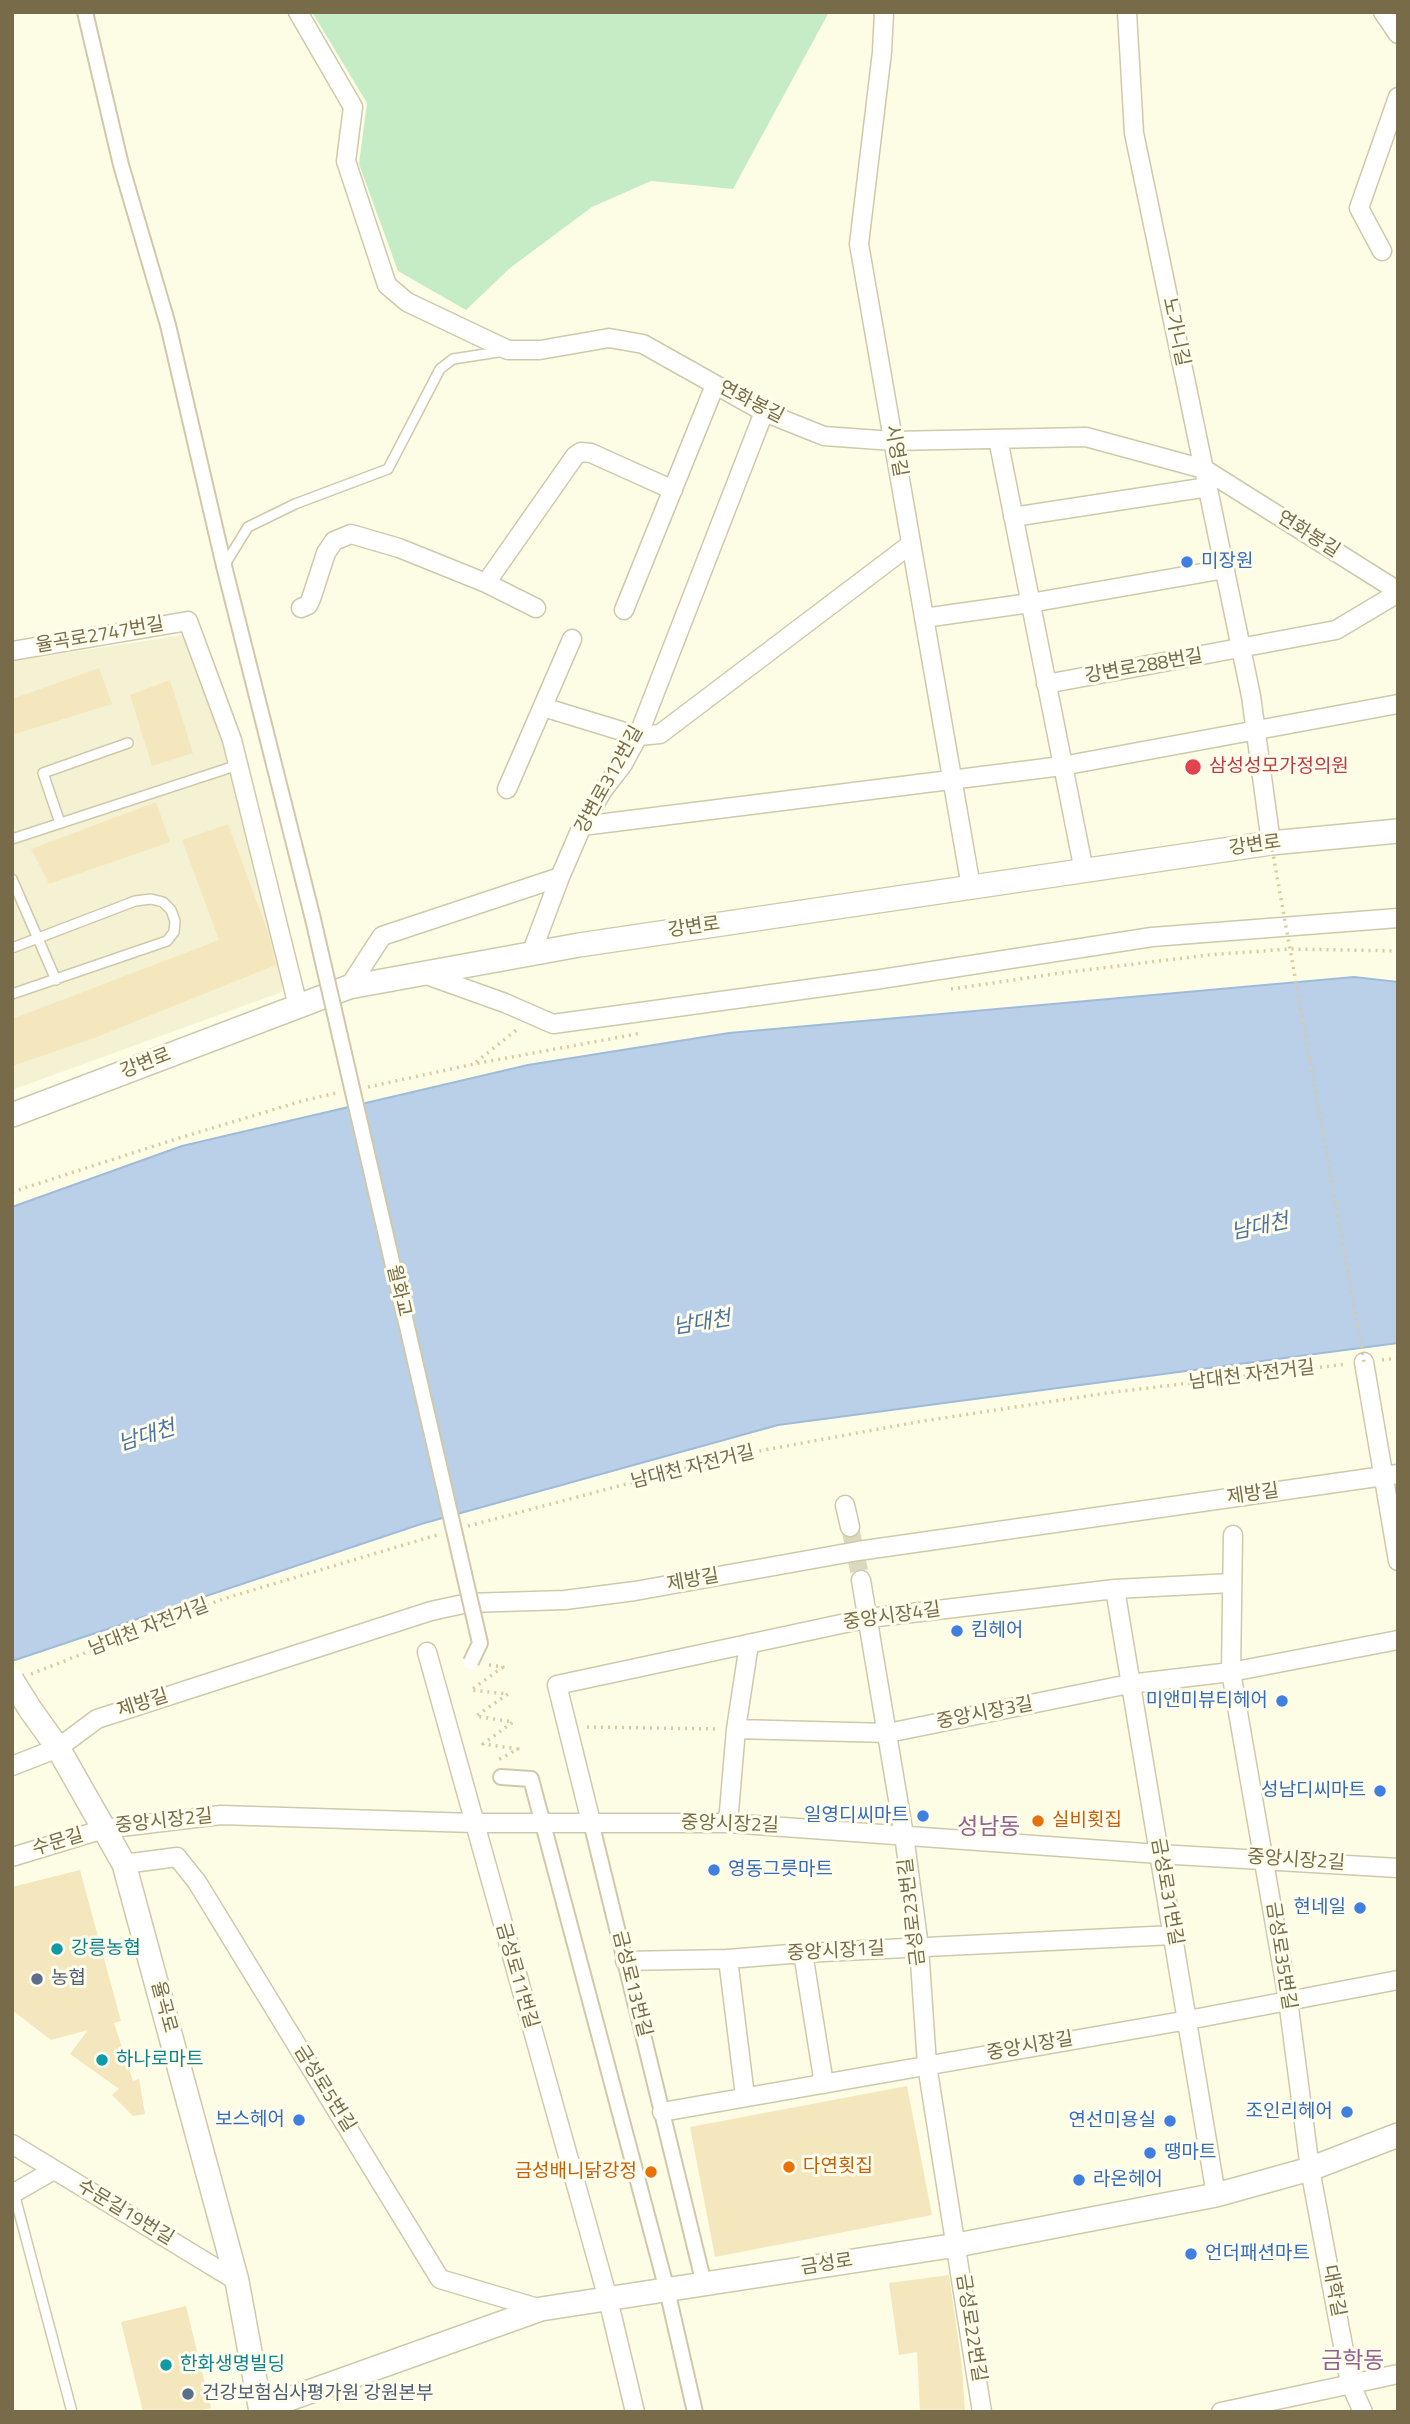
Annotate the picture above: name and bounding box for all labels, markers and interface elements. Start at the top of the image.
street label: 노가니길 [1157,295,1193,369]
street label: 연화봉길 [715,377,787,429]
street label: 시영길 [879,423,911,479]
street label: 연화봉길 [1272,507,1344,563]
place label: 미장원 [1201,551,1253,573]
marker: 미장원 [1179,554,1195,570]
street label: 율곡로2747번길 [34,613,166,659]
street label: 강변로288번길 [1083,645,1205,689]
street label: 강변로312번길 [571,722,649,838]
place label: 삼성성모가정의원 [1209,756,1349,778]
marker: 삼성성모가정의원 [1183,757,1203,777]
street label: 강변로 [1227,831,1283,861]
street label: 강변로 [666,913,722,943]
street label: 강변로 [117,1044,175,1084]
water label: 남대천 [1229,1210,1291,1246]
street label: 월화교 [381,1263,415,1319]
water label: 남대천 [671,1307,733,1341]
street label: 남대천 자전거길 [1188,1357,1316,1395]
water label: 남대천 [116,1416,178,1458]
street label: 남대천 자전거길 [629,1442,757,1494]
street label: 제방길 [1225,1480,1281,1510]
street label: 제방길 [665,1565,721,1597]
street label: 남대천 자전거길 [86,1595,212,1661]
street label: 중앙시장4길 [842,1599,942,1635]
place label: 킴헤어 [971,1620,1023,1642]
marker: 킴헤어 [949,1623,965,1639]
street label: 제방길 [115,1685,171,1723]
place label: 미앤미뷰티헤어 [1146,1690,1268,1712]
street label: 중앙시장3길 [935,1693,1035,1735]
marker: 미앤미뷰티헤어 [1274,1693,1290,1709]
place label: 성남디씨마트 [1261,1780,1366,1802]
marker: 성남디씨마트 [1372,1783,1388,1799]
place label: 일영디씨마트 [804,1805,909,1827]
street label: 중앙시장2길 [114,1806,214,1838]
marker: 일영디씨마트 [915,1808,931,1824]
place label: 실비횟집 [1052,1810,1122,1832]
street label: 중앙시장2길 [681,1812,779,1838]
marker: 실비횟집 [1030,1813,1046,1829]
district label: 성남동 [957,1814,1021,1842]
street label: 수문길 [30,1824,86,1862]
street label: 금성로31번길 [1145,1837,1187,1947]
street label: 중앙시장2길 [1246,1846,1346,1876]
street label: 금성로23번길 [895,1857,931,1967]
place label: 영동그릇마트 [728,1859,833,1881]
marker: 영동그릇마트 [706,1862,722,1878]
place label: 현네일 [1294,1897,1346,1919]
marker: 현네일 [1352,1900,1368,1916]
street label: 금성로35번길 [1260,1901,1300,2011]
street label: 금성로11번길 [490,1921,542,2031]
street label: 금성로13번길 [607,1929,655,2039]
place label: 강릉농협 [71,1938,141,1960]
street label: 중앙시장1길 [786,1938,886,1966]
marker: 강릉농협 [49,1941,65,1957]
place label: 농협 [51,1968,86,1990]
marker: 농협 [29,1971,45,1987]
street label: 율곡로 [145,1979,181,2035]
street label: 중앙시장길 [985,2028,1075,2066]
street label: 금성로5번길 [288,2041,360,2137]
place label: 하나로마트 [116,2049,203,2071]
marker: 하나로마트 [94,2052,110,2068]
place label: 조인리헤어 [1246,2101,1333,2123]
marker: 조인리헤어 [1339,2104,1355,2120]
place label: 보스헤어 [215,2109,285,2131]
place label: 연선미용실 [1069,2110,1156,2132]
marker: 보스헤어 [291,2112,307,2128]
marker: 연선미용실 [1162,2113,1178,2129]
place label: 땡마트 [1164,2142,1216,2164]
marker: 땡마트 [1142,2145,1158,2161]
place label: 다연횟집 [803,2156,873,2178]
marker: 다연횟집 [781,2159,797,2175]
place label: 금성배니닭강정 [515,2161,637,2183]
marker: 금성배니닭강정 [643,2164,659,2180]
place label: 라온헤어 [1093,2169,1163,2191]
marker: 라온헤어 [1071,2172,1087,2188]
street label: 수문길19번길 [73,2175,177,2251]
place label: 언더패션마트 [1205,2243,1310,2265]
marker: 언더패션마트 [1183,2246,1199,2262]
street label: 금성로 [799,2250,855,2280]
street label: 대학길 [1317,2263,1349,2319]
street label: 금성로22번길 [950,2273,990,2383]
district label: 금학동 [1321,2348,1385,2376]
place label: 한화생명빌딩 [180,2354,285,2376]
marker: 한화생명빌딩 [158,2357,174,2373]
place label: 건강보험심사평가원 강원본부 [202,2383,433,2405]
marker: 건강보험심사평가원 강원본부 [180,2386,196,2402]

